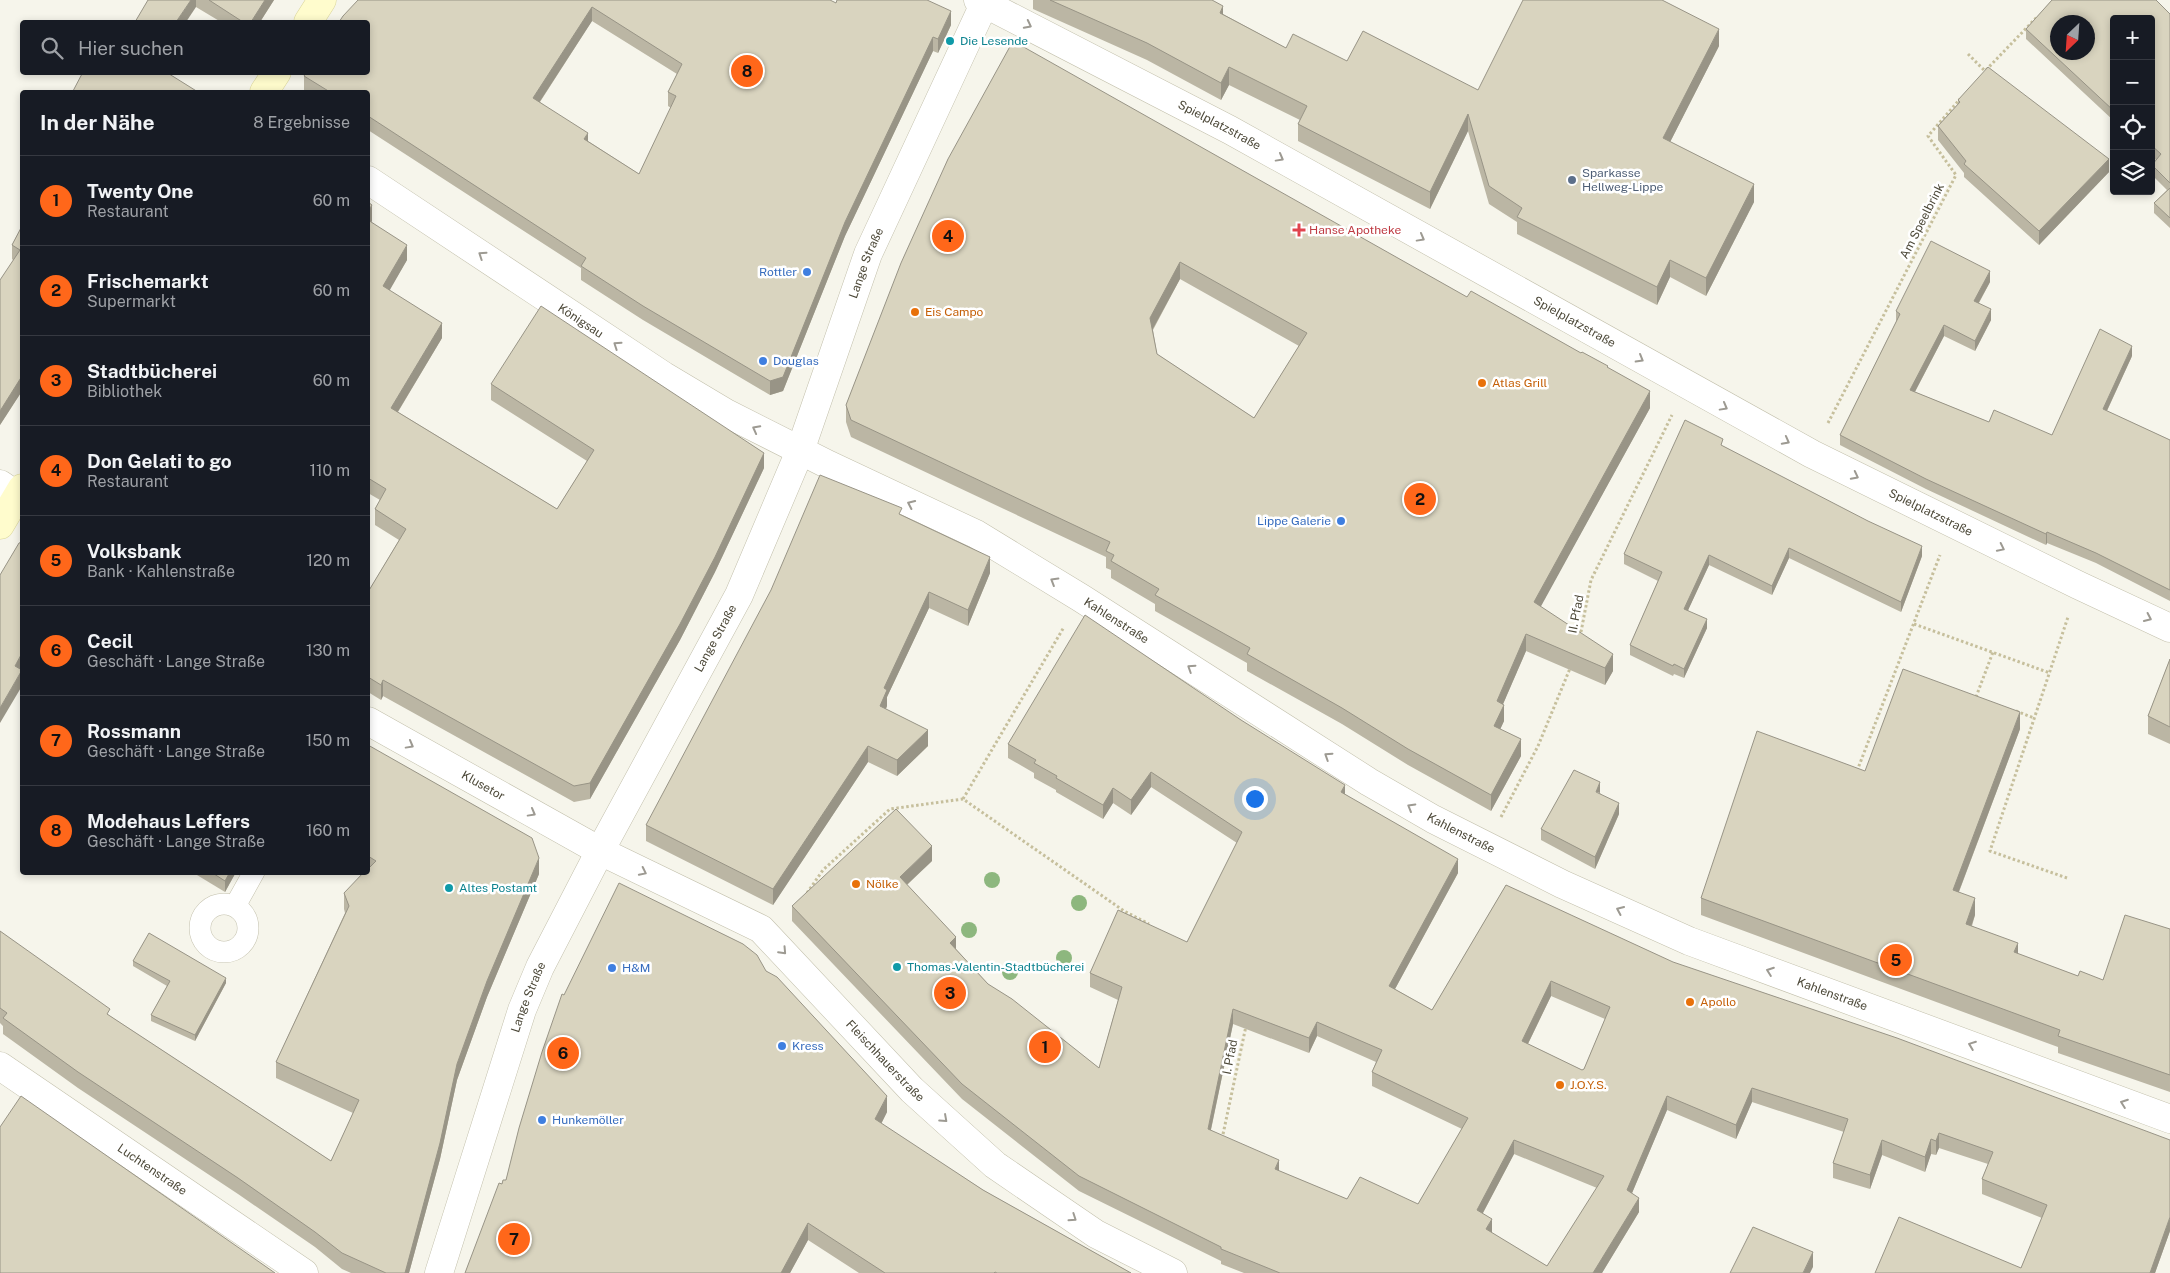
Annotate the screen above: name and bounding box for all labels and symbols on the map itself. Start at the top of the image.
north arrow [2050,15,2095,60]
one-way arrow [1023,19,1032,29]
place label: Die Lesende [960,34,1028,48]
marker: Die Lesende [944,35,956,47]
pin: 8 [731,52,763,90]
street label: Spielplatzstraße [1176,97,1264,153]
one-way arrow [1274,152,1283,162]
place label: Sparkasse Hellweg-Lippe [1582,166,1664,194]
marker: Sparkasse Hellweg-Lippe [1566,174,1578,186]
street label: Am Speelbrink [1897,181,1947,261]
pin: 4 [932,217,964,255]
place label: Hanse Apotheke [1309,223,1401,237]
marker: Hanse Apotheke [1293,224,1305,236]
street label: Lange Straße [846,225,886,300]
one-way arrow [1416,232,1425,242]
one-way arrow [478,252,488,261]
place label: Rottler [759,265,797,279]
marker: Rottler [801,266,813,278]
street label: Spielplatzstraße [1531,293,1618,350]
street label: Königsau [555,301,606,341]
place label: Eis Campo [925,305,984,319]
marker: Eis Campo [909,306,921,318]
one-way arrow [614,342,623,351]
one-way arrow [1635,353,1644,363]
place label: Douglas [773,354,819,368]
marker: Douglas [757,355,769,367]
place label: Atlas Grill [1492,376,1548,390]
marker: Atlas Grill [1476,377,1488,389]
one-way arrow [1719,400,1728,410]
one-way arrow [753,425,762,435]
one-way arrow [1781,435,1790,445]
one-way arrow [1850,470,1859,480]
pin: 2 [1404,480,1436,518]
street label: Spielplatzstraße [1886,486,1975,539]
one-way arrow [907,500,916,510]
place label: Lippe Galerie [1257,514,1331,528]
marker: Lippe Galerie [1335,515,1347,527]
one-way arrow [1996,542,2005,552]
one-way arrow [1050,578,1059,588]
street label: II. Pfad [1565,594,1587,634]
street label: Kahlenstraße [1081,595,1152,647]
street label: Lange Straße [691,602,740,675]
one-way arrow [2143,612,2152,622]
one-way arrow [1187,665,1197,674]
one-way arrow [405,739,414,749]
one-way arrow [1324,752,1333,762]
street label: Klusetor [459,768,507,803]
your location [1242,786,1268,812]
one-way arrow [1408,803,1417,813]
one-way arrow [526,807,535,817]
street label: Kahlenstraße [1424,810,1498,856]
one-way arrow [638,866,647,876]
place label: Nölke [866,877,899,891]
marker: Nölke [850,878,862,890]
place label: Altes Postamt [459,881,538,895]
marker: Altes Postamt [443,882,455,894]
one-way arrow [1616,905,1625,916]
pin: 5 [1880,941,1912,979]
one-way arrow [777,946,786,955]
street label: Lange Straße [508,959,549,1034]
place label: Thomas-Valentin-Stadtbücherei [907,960,1084,974]
place label: H&M [622,961,650,975]
marker: Thomas-Valentin-Stadtbücherei [891,961,903,973]
marker: H&M [606,962,618,974]
one-way arrow [1766,967,1775,977]
pin: 3 [934,974,966,1012]
street label: Kahlenstraße [1795,975,1870,1014]
place label: Apollo [1700,995,1736,1009]
marker: Apollo [1684,996,1696,1008]
street label: Fleischhauerstraße [843,1017,927,1105]
pin: 1 [1029,1028,1061,1066]
pin: 6 [547,1034,579,1072]
street label: I. Pfad [1220,1038,1240,1076]
place label: Kress [792,1039,824,1053]
marker: Kress [776,1040,788,1052]
one-way arrow [1968,1041,1977,1052]
place label: J.O.Y.S. [1570,1078,1607,1092]
marker: J.O.Y.S. [1554,1079,1566,1091]
one-way arrow [2120,1099,2129,1109]
place label: Hunkemöller [552,1113,624,1127]
one-way arrow [938,1113,947,1122]
marker: Hunkemöller [536,1114,548,1126]
street label: Luchtenstraße [115,1141,190,1198]
one-way arrow [1067,1212,1076,1221]
pin: 7 [498,1220,530,1258]

